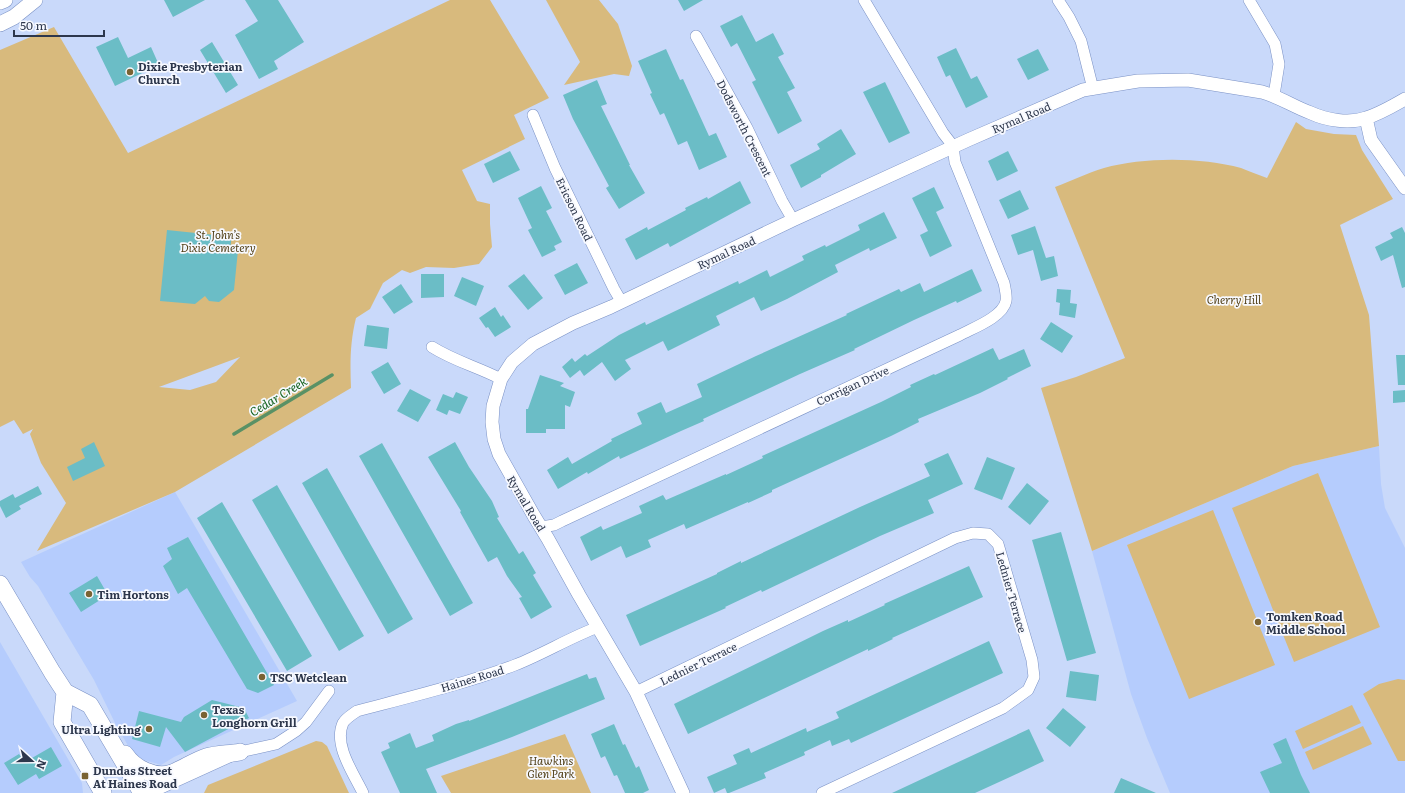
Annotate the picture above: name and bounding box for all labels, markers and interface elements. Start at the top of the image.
scale bar [14,12,104,38]
text: 50 m [20,16,47,34]
place label: Dixie Presbyterian Church [138,58,243,87]
marker: Dixie Presbyterian Church [125,67,135,77]
street label: Dodsworth Crescent [714,77,777,180]
street label: Rymal Road [989,97,1053,137]
street label: Ericson Road [553,175,597,244]
park label: St. John’s Dixie Cemetery [180,226,256,255]
street label: Rymal Road [694,231,758,272]
park label: Cherry Hill [1207,291,1262,307]
street label: Corrigan Drive [813,361,891,409]
water label: Cedar Creek [246,371,311,420]
street label: Rymal Road [504,472,550,534]
street label: Lednier Terrace [993,550,1031,635]
place label: Tim Hortons [97,586,169,602]
marker: Tim Hortons [84,589,94,599]
place label: Tomken Road Middle School [1266,608,1345,637]
marker: Tomken Road Middle School [1253,617,1263,627]
street label: Lednier Terrace [657,637,739,689]
street label: Haines Road [438,661,506,695]
place label: TSC Wetclean [270,669,347,685]
marker: TSC Wetclean [257,672,267,682]
place label: Texas Longhorn Grill [212,701,297,730]
marker: Texas Longhorn Grill [199,710,209,720]
place label: Ultra Lighting [61,721,141,737]
marker: Ultra Lighting [144,724,154,734]
north arrow [12,741,52,781]
park label: Hawkins Glen Park [527,752,575,781]
text: N [33,758,51,772]
place label: Dundas Street At Haines Road [93,762,177,791]
marker: Dundas Street At Haines Road [80,771,90,781]

